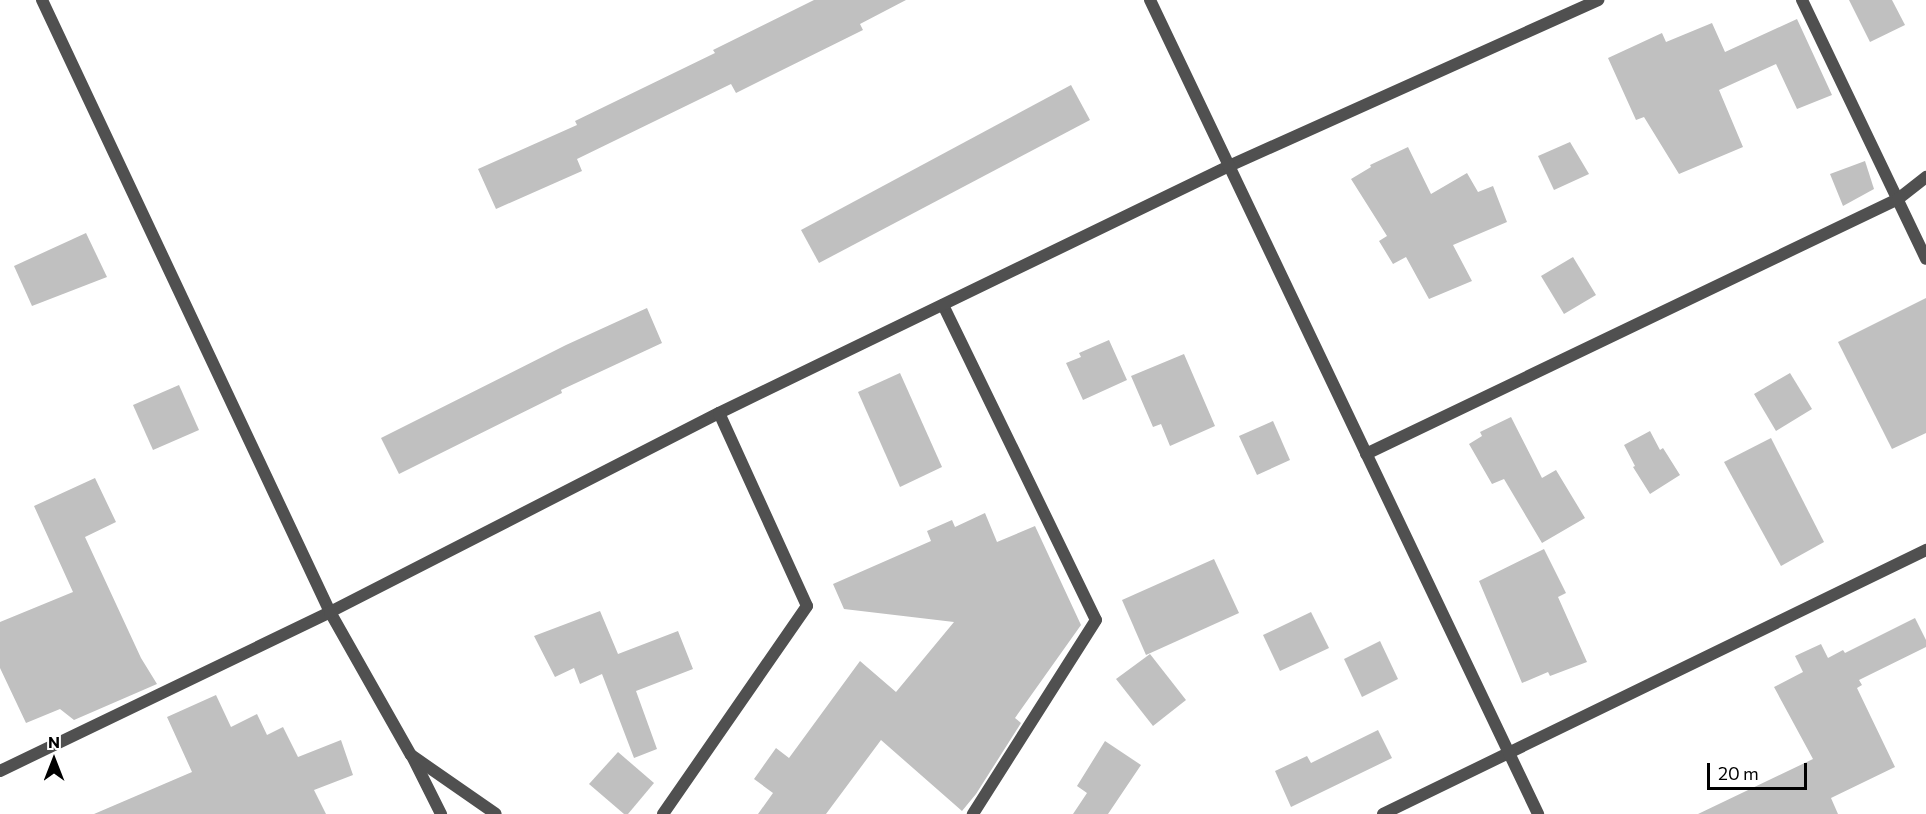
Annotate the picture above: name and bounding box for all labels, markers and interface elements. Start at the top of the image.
north arrow [24,730,84,790]
text: N [48,732,60,751]
scale bar [1710,751,1810,789]
text: 20 m [1718,762,1759,784]

